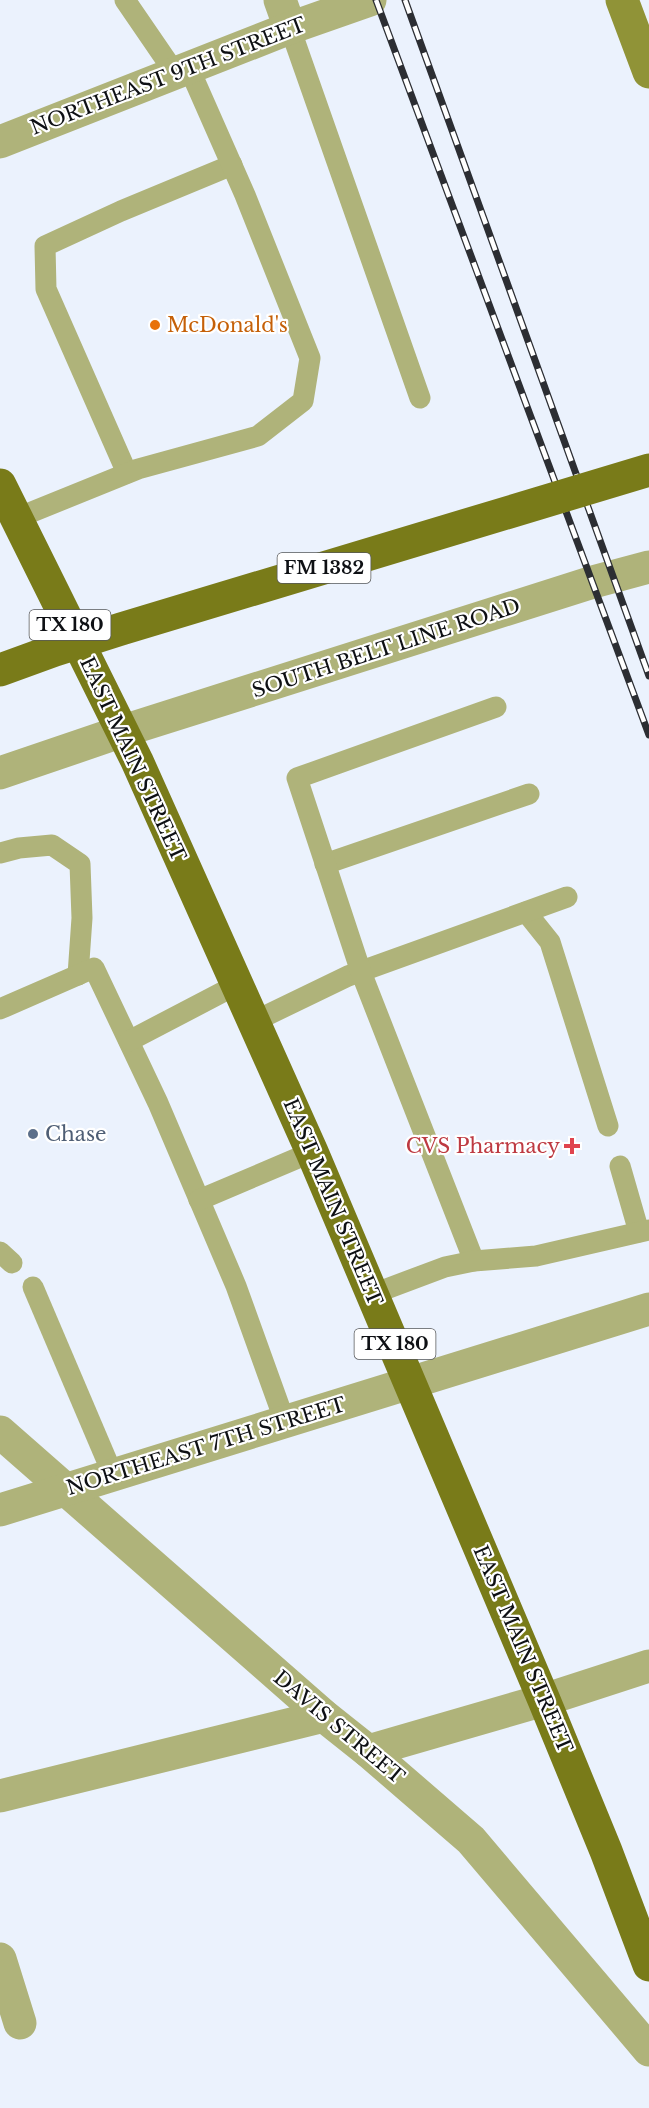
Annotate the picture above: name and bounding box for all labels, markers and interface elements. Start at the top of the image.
street label: NORTHEAST 9TH STREET [27,12,309,140]
place label: McDonald's [167,313,288,337]
marker: McDonald's [148,318,162,332]
road number: FM 1382 [278,553,370,583]
street label: SOUTH BELT LINE ROAD [249,593,523,703]
road number: TX 180 [29,610,110,640]
street label: EAST MAIN STREET [75,653,191,865]
street label: EAST MAIN STREET [278,1095,388,1309]
place label: Chase [45,1122,106,1146]
marker: Chase [26,1127,40,1141]
place label: CVS Pharmacy [406,1134,560,1158]
marker: CVS Pharmacy [565,1139,579,1153]
road number: TX 180 [354,1329,436,1359]
street label: NORTHEAST 7TH STREET [63,1392,349,1500]
street label: EAST MAIN STREET [468,1542,578,1756]
street label: DAVIS STREET [269,1665,409,1789]

